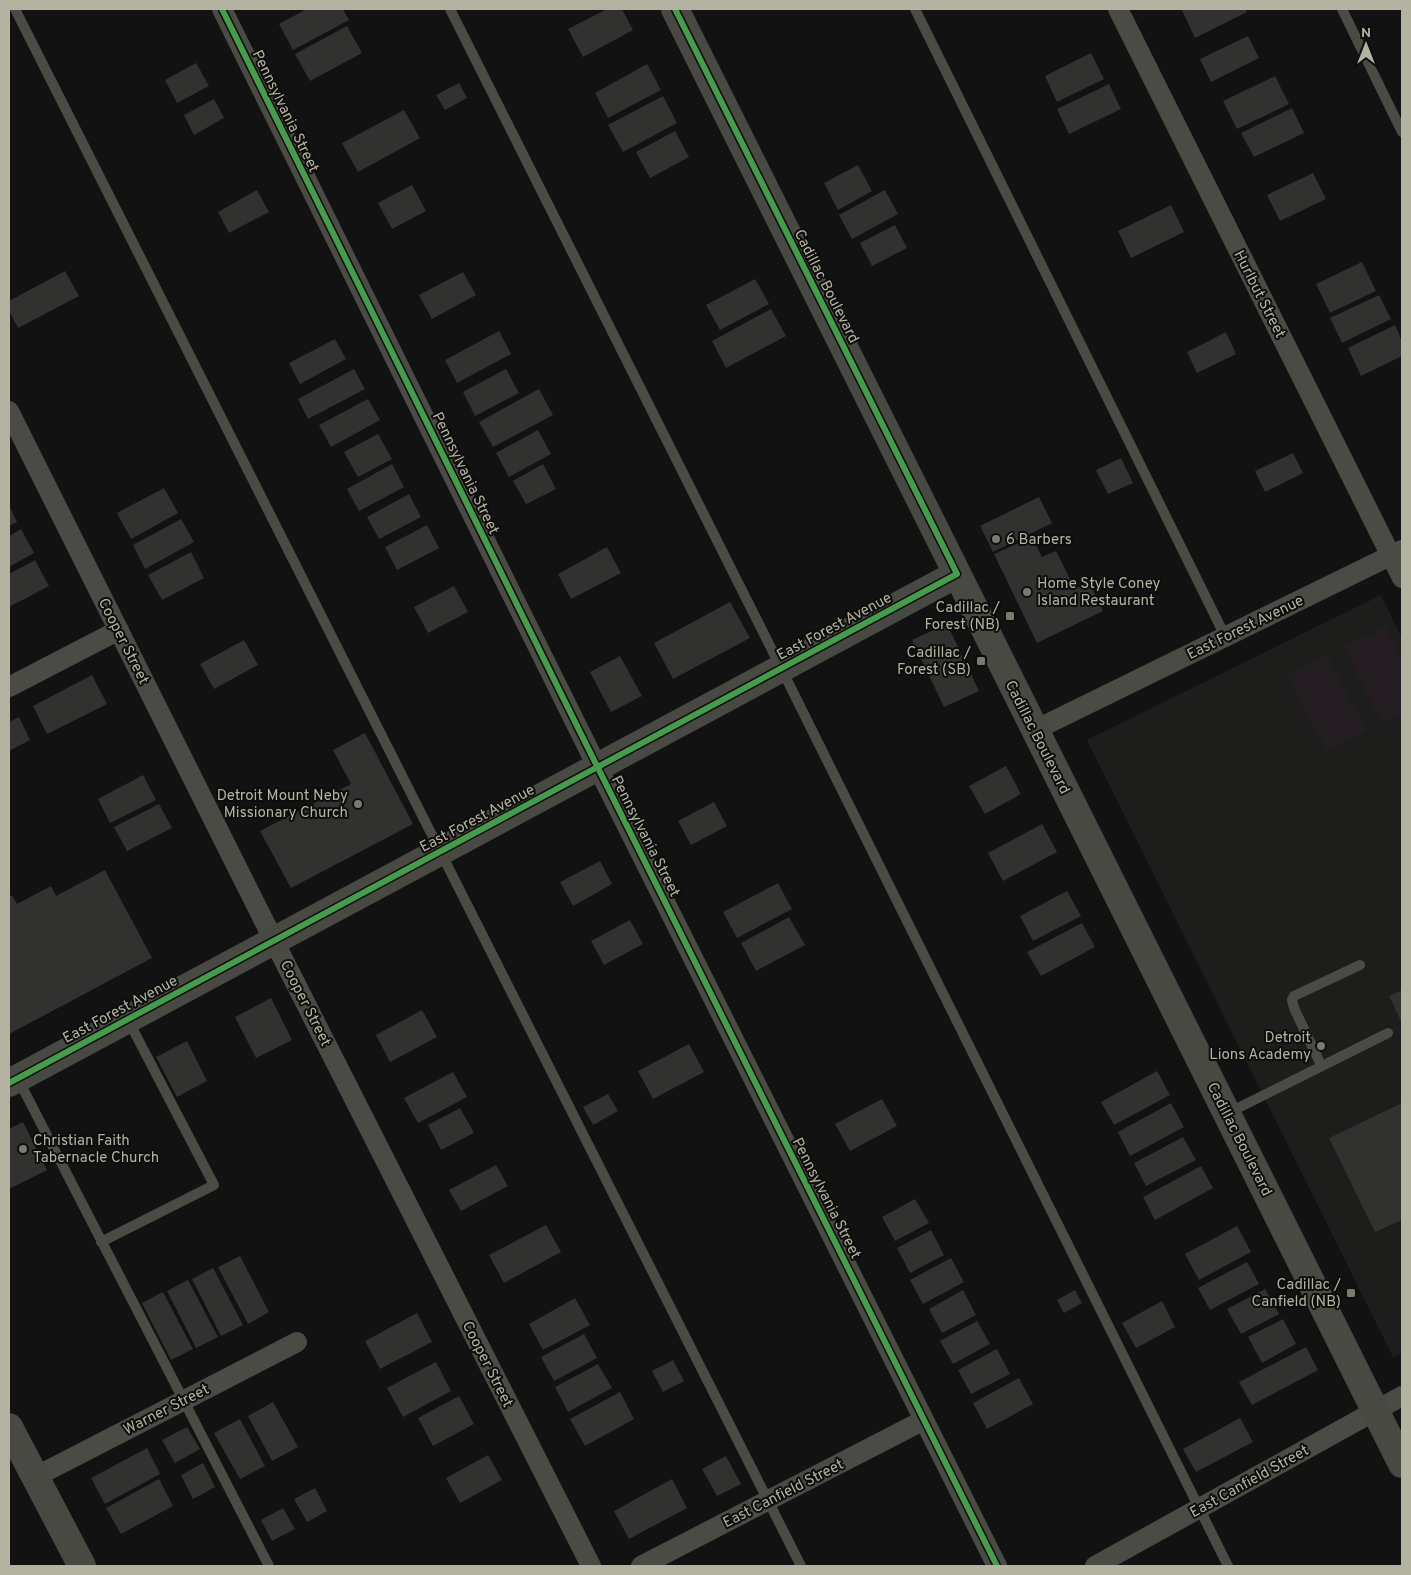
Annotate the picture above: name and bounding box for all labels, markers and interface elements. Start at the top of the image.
north arrow [1341,20,1391,70]
text: N [1361,25,1371,42]
street label: Pennsylvania Street [247,47,323,176]
street label: Cadillac Boulevard [789,227,862,347]
street label: Hurlbut Street [1228,248,1289,342]
street label: Pennsylvania Street [427,409,503,538]
place label: 6 Barbers [1006,531,1072,550]
marker: 6 Barbers [990,533,1002,545]
place label: Home Style Coney Island Restaurant [1037,575,1161,611]
marker: Home Style Coney Island Restaurant [1021,586,1033,598]
street label: East Forest Avenue [774,589,895,666]
street label: East Forest Avenue [1184,592,1307,665]
street label: Cooper Street [93,595,153,688]
place label: Cadillac / Forest (NB) [924,599,1001,635]
marker: Cadillac / Forest (NB) [1004,610,1016,622]
place label: Cadillac / Forest (SB) [897,644,972,680]
marker: Cadillac / Forest (SB) [975,655,987,667]
street label: Cadillac Boulevard [1000,678,1073,798]
street label: Pennsylvania Street [606,773,684,901]
street label: East Forest Avenue [417,781,538,858]
place label: Detroit Mount Neby Missionary Church [217,787,348,823]
marker: Detroit Mount Neby Missionary Church [352,798,364,810]
street label: Cooper Street [275,957,335,1050]
street label: East Forest Avenue [60,972,181,1049]
place label: Detroit Lions Academy [1209,1029,1311,1065]
marker: Detroit Lions Academy [1315,1040,1327,1052]
street label: Cadillac Boulevard [1202,1080,1275,1200]
place label: Christian Faith Tabernacle Church [33,1132,159,1168]
street label: Pennsylvania Street [787,1135,865,1263]
marker: Christian Faith Tabernacle Church [17,1143,29,1155]
place label: Cadillac / Canfield (NB) [1251,1276,1342,1312]
marker: Cadillac / Canfield (NB) [1345,1287,1357,1299]
street label: Cooper Street [457,1318,517,1411]
street label: Warner Street [121,1381,213,1440]
street label: East Canfield Street [1187,1442,1313,1523]
street label: East Canfield Street [720,1456,847,1533]

